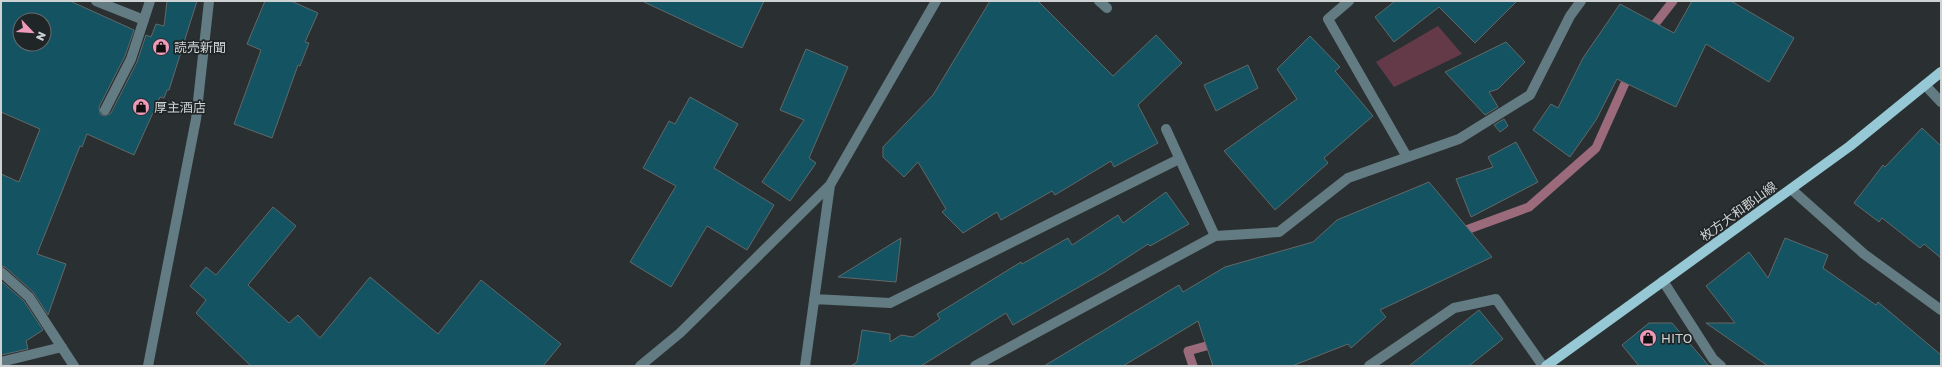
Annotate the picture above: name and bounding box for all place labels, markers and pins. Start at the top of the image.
shop icon: 読売新聞 [151,37,171,57]
place label: 読売新聞 [174,39,226,55]
shop icon: 厚主酒店 [131,97,151,117]
place label: 厚主酒店 [154,99,206,115]
shop icon: HITO [1638,328,1658,348]
place label: HITO [1661,330,1692,346]

